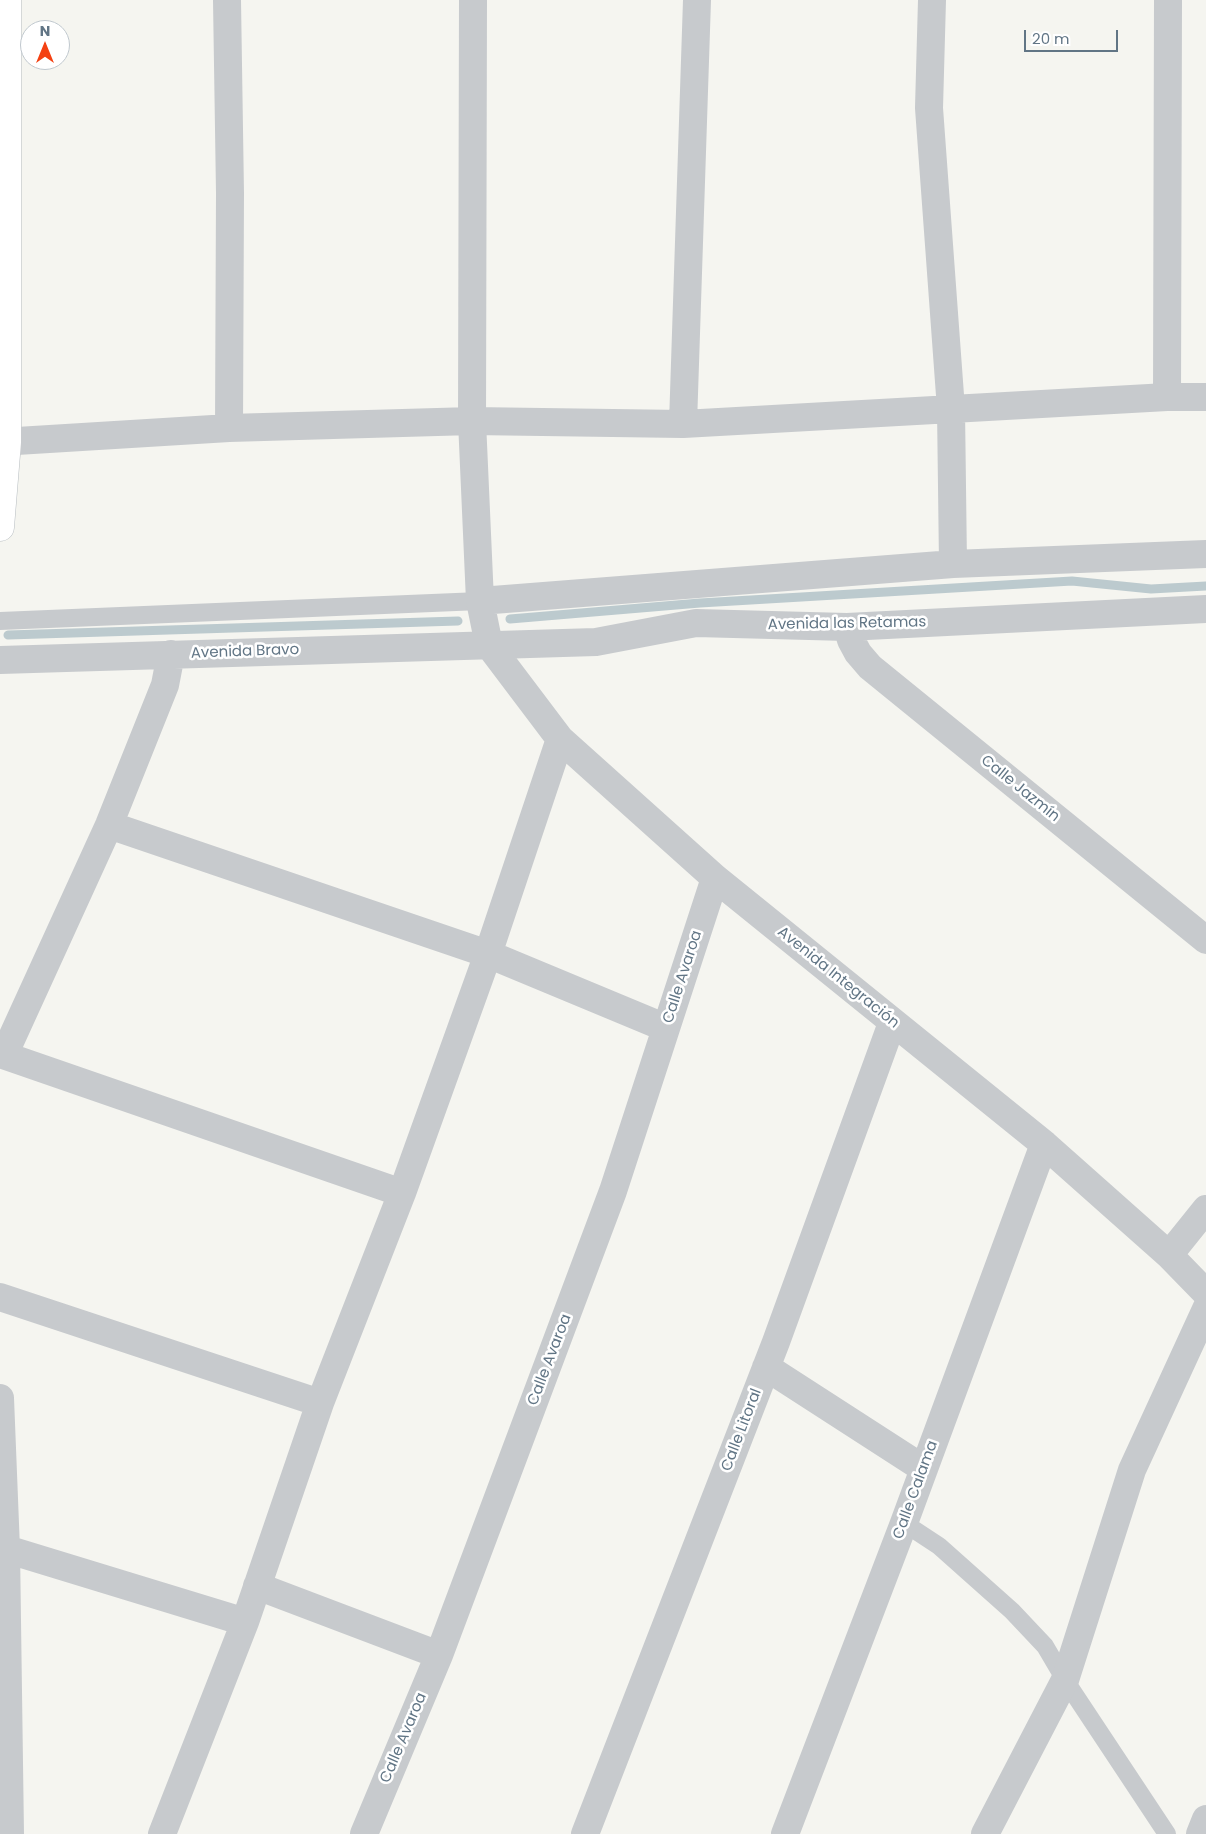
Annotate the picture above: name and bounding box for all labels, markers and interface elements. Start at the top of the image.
north arrow [20,20,70,70]
scale bar [1026,20,1120,52]
text: N [40,21,50,41]
text: 20 m [1032,28,1070,49]
street label: Avenida las Retamas [768,614,926,634]
street label: Avenida Bravo [191,641,299,663]
street label: Calle Jazmín [977,752,1063,826]
street label: Avenida Integración [774,923,902,1033]
street label: Calle Avaroa [660,928,706,1026]
street label: Calle Avaroa [524,1312,576,1408]
street label: Calle Litoral [718,1386,766,1474]
street label: Calle Calama [890,1438,942,1542]
street label: Calle Avaroa [377,1690,431,1786]

